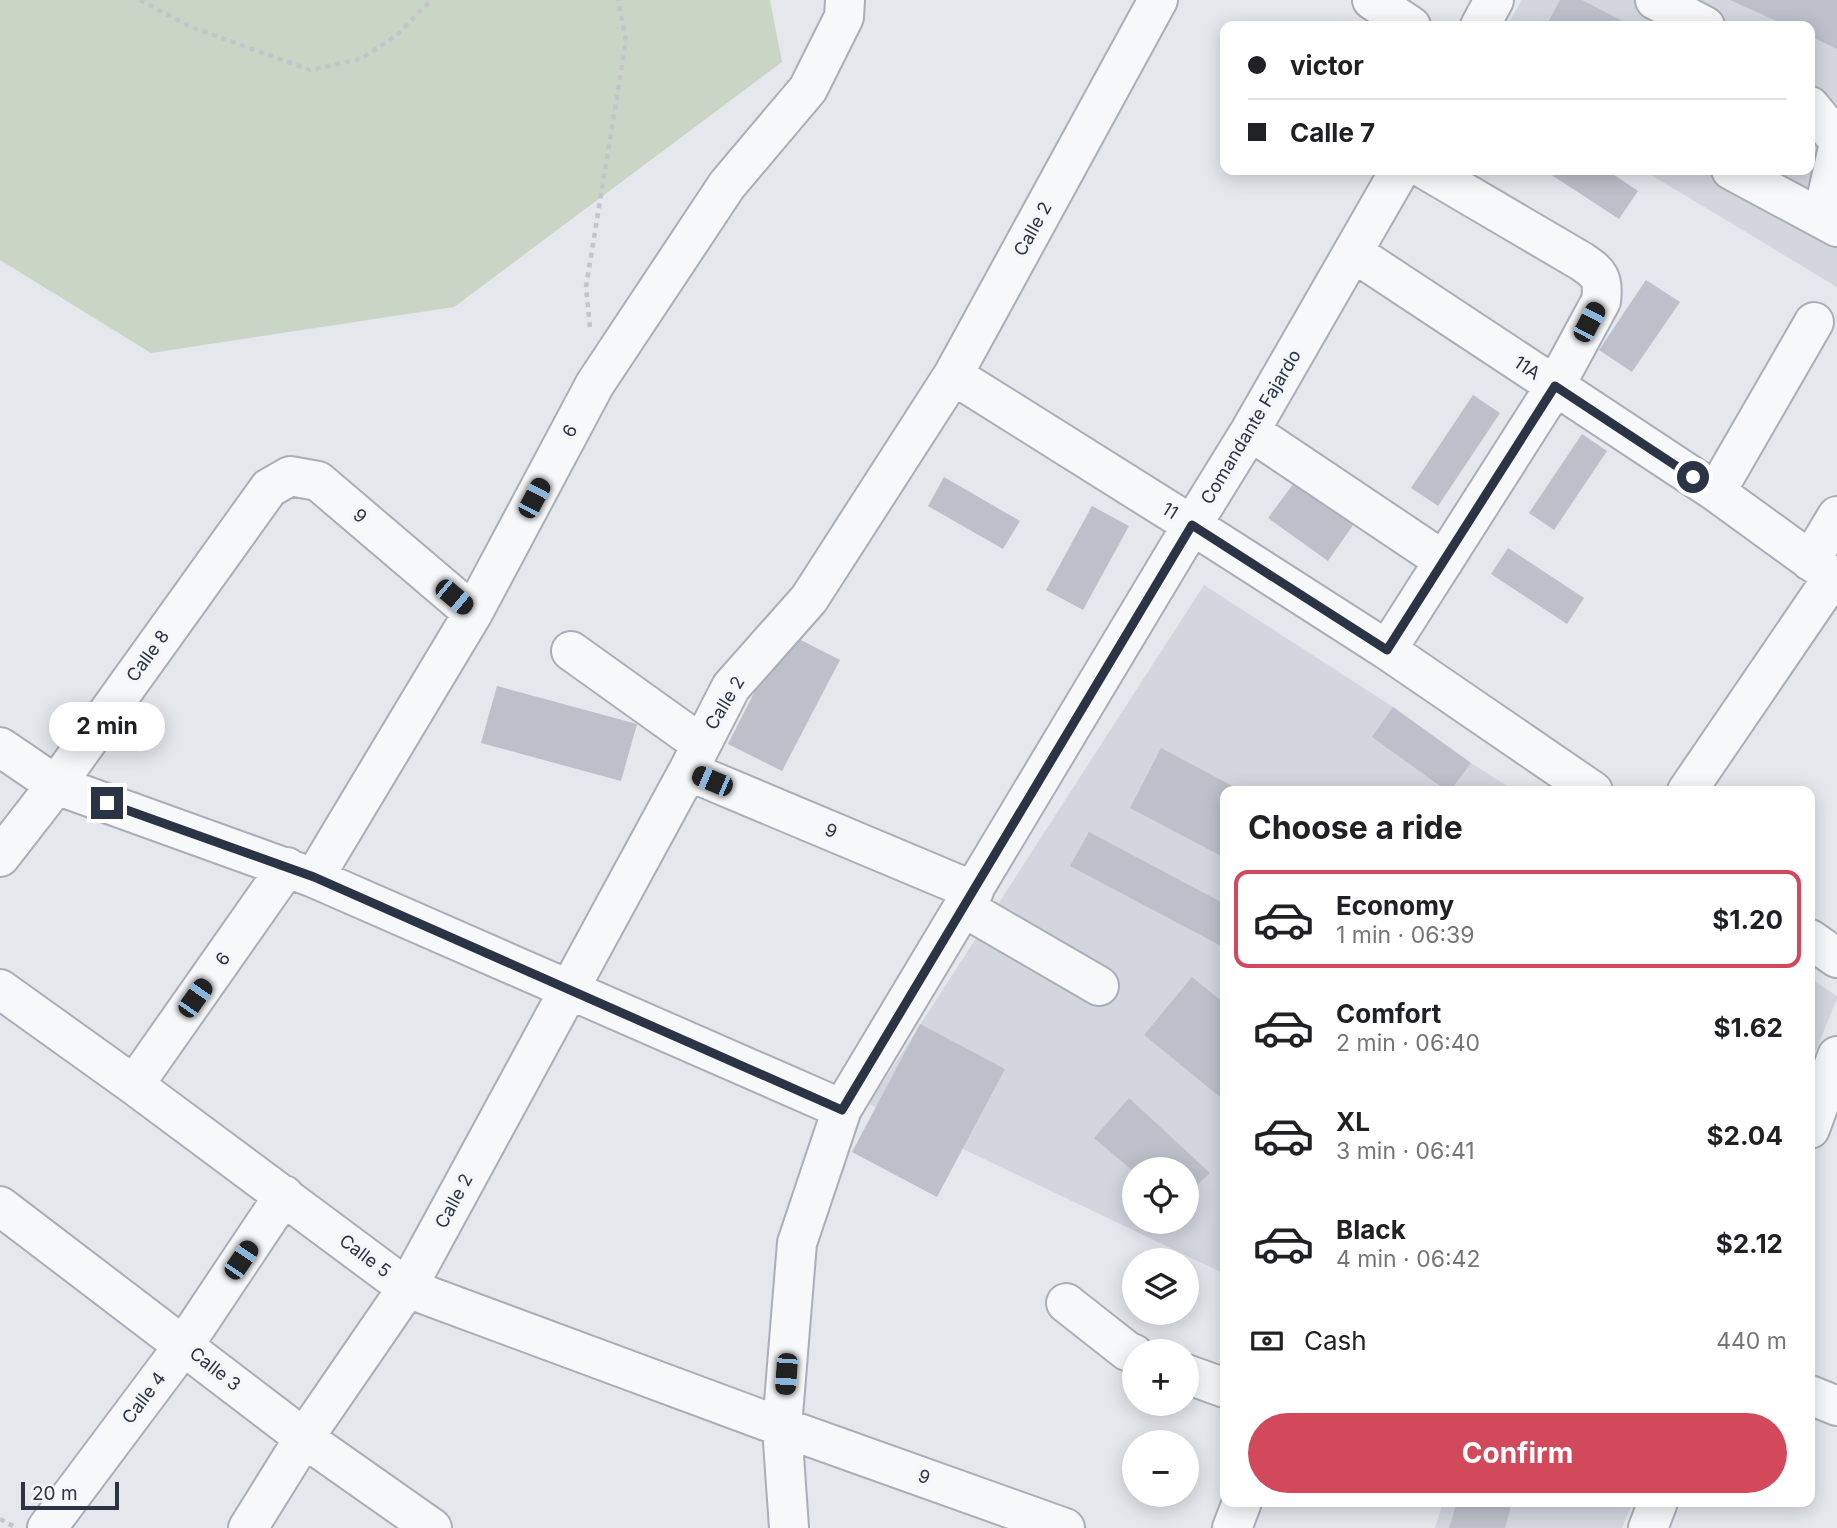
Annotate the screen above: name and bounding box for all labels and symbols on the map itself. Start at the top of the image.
street label: Calle 2 [1009,198,1056,259]
car [1570,299,1609,345]
street label: Comandante Fajardo [1196,346,1305,508]
street label: 11A [1510,351,1544,384]
street label: 6 [558,421,581,441]
route start [1677,461,1709,493]
car [515,475,554,521]
street label: 11 [1158,498,1182,523]
street label: 9 [349,504,371,527]
car [432,575,477,619]
street label: Calle 8 [122,626,173,686]
street label: Calle 2 [701,672,749,733]
callout: 2 min [49,702,165,750]
car [689,763,736,799]
route end [91,787,123,819]
street label: 9 [822,819,840,842]
street label: 6 [211,948,234,969]
car [175,975,216,1021]
street label: Calle 2 [431,1170,477,1232]
street label: Calle 5 [336,1230,395,1282]
car [221,1237,262,1283]
street label: Calle 3 [186,1342,245,1395]
car [775,1352,798,1396]
street label: Calle 4 [117,1368,170,1428]
street label: 9 [915,1465,933,1488]
scale bar [21,1479,119,1511]

